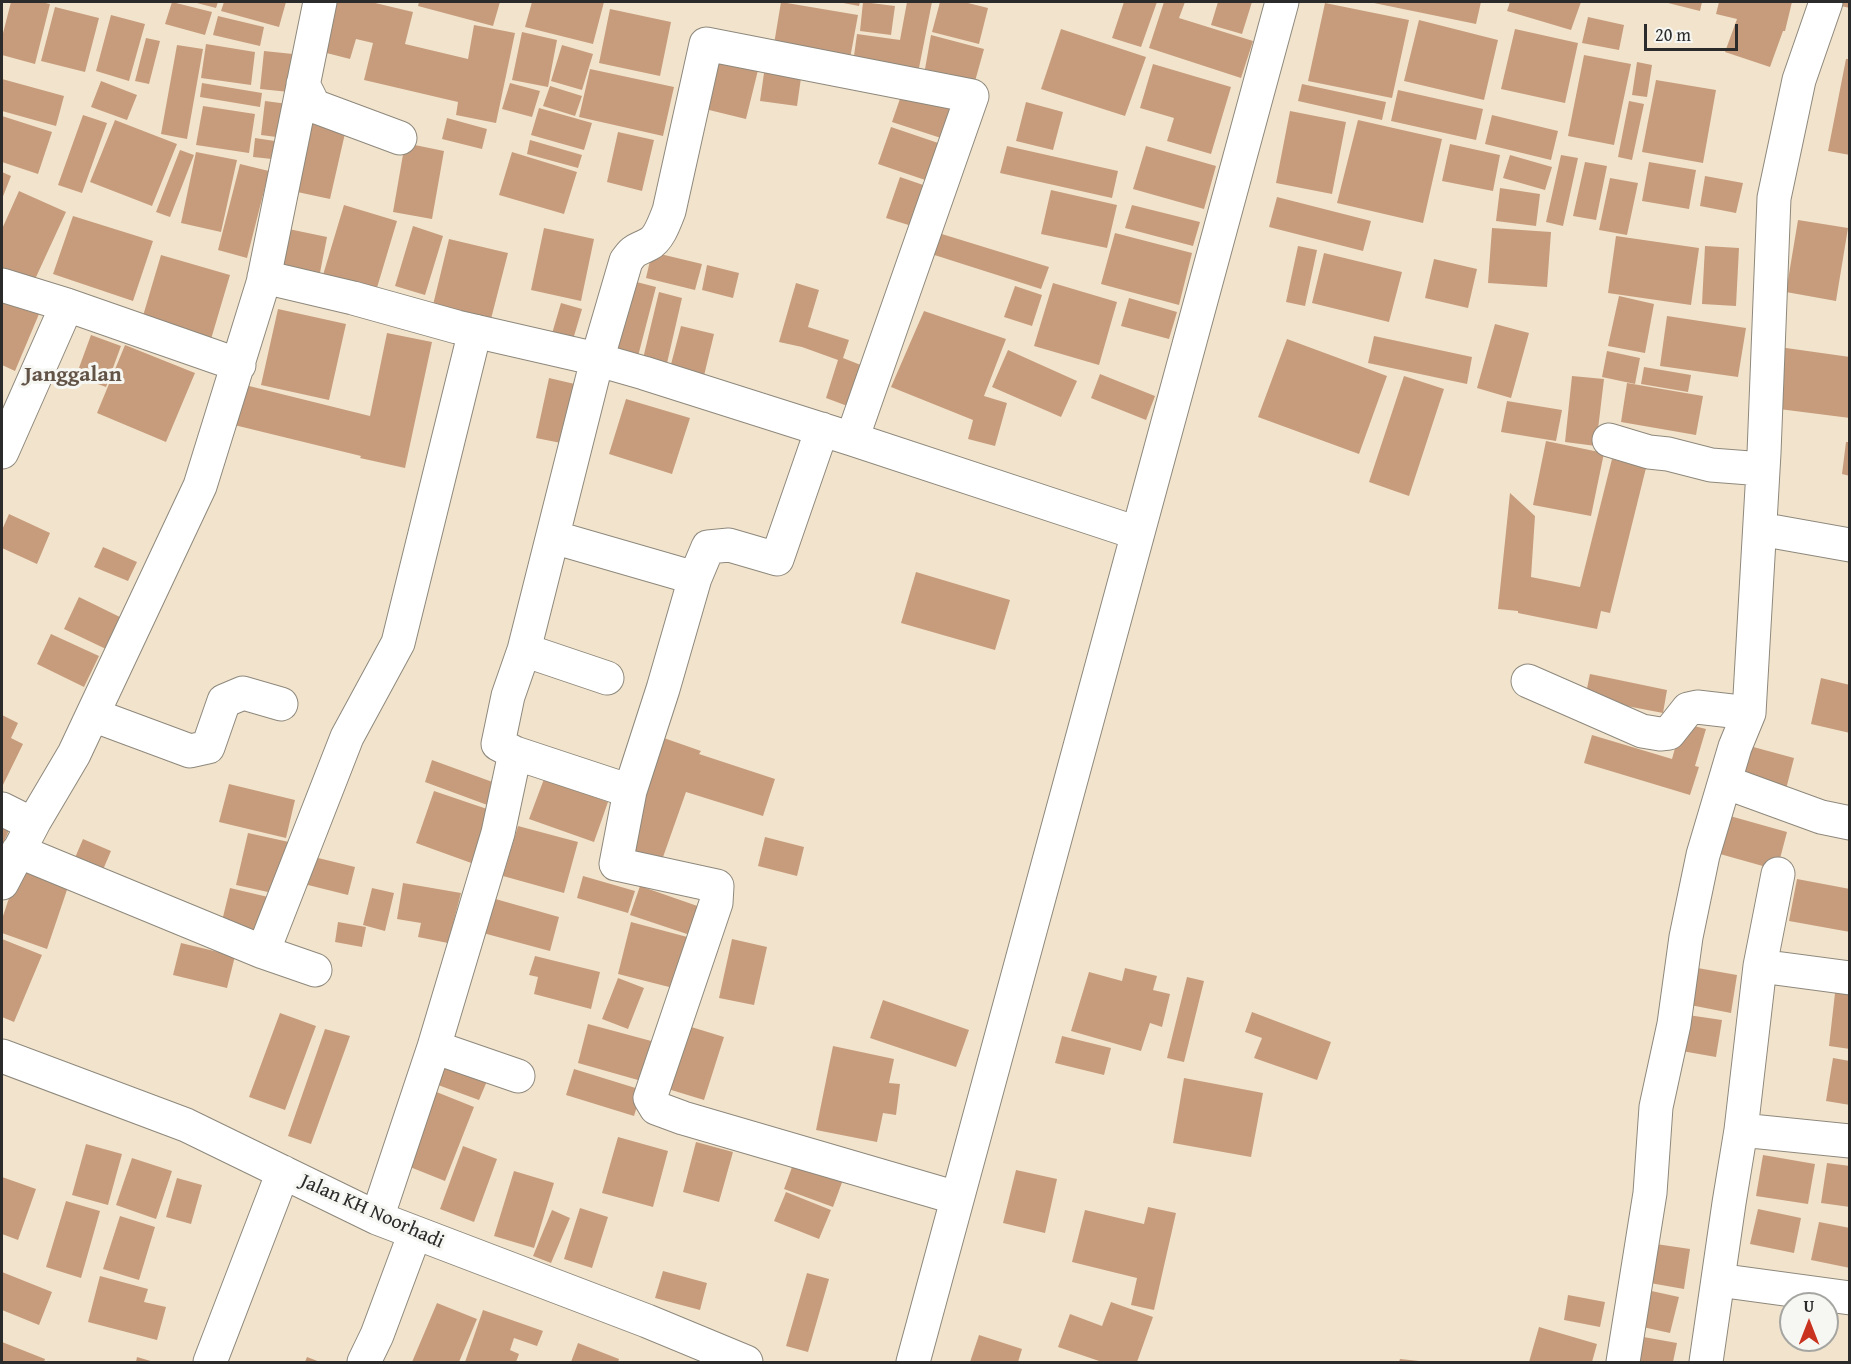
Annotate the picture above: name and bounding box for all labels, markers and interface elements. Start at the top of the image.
scale bar [1647,12,1742,50]
text: 20 m [1655,21,1691,48]
district label: Janggalan [24,362,122,388]
street label: Jalan KH Noorhadi [296,1170,448,1254]
north arrow [1779,1292,1839,1352]
text: U [1804,1294,1814,1318]

